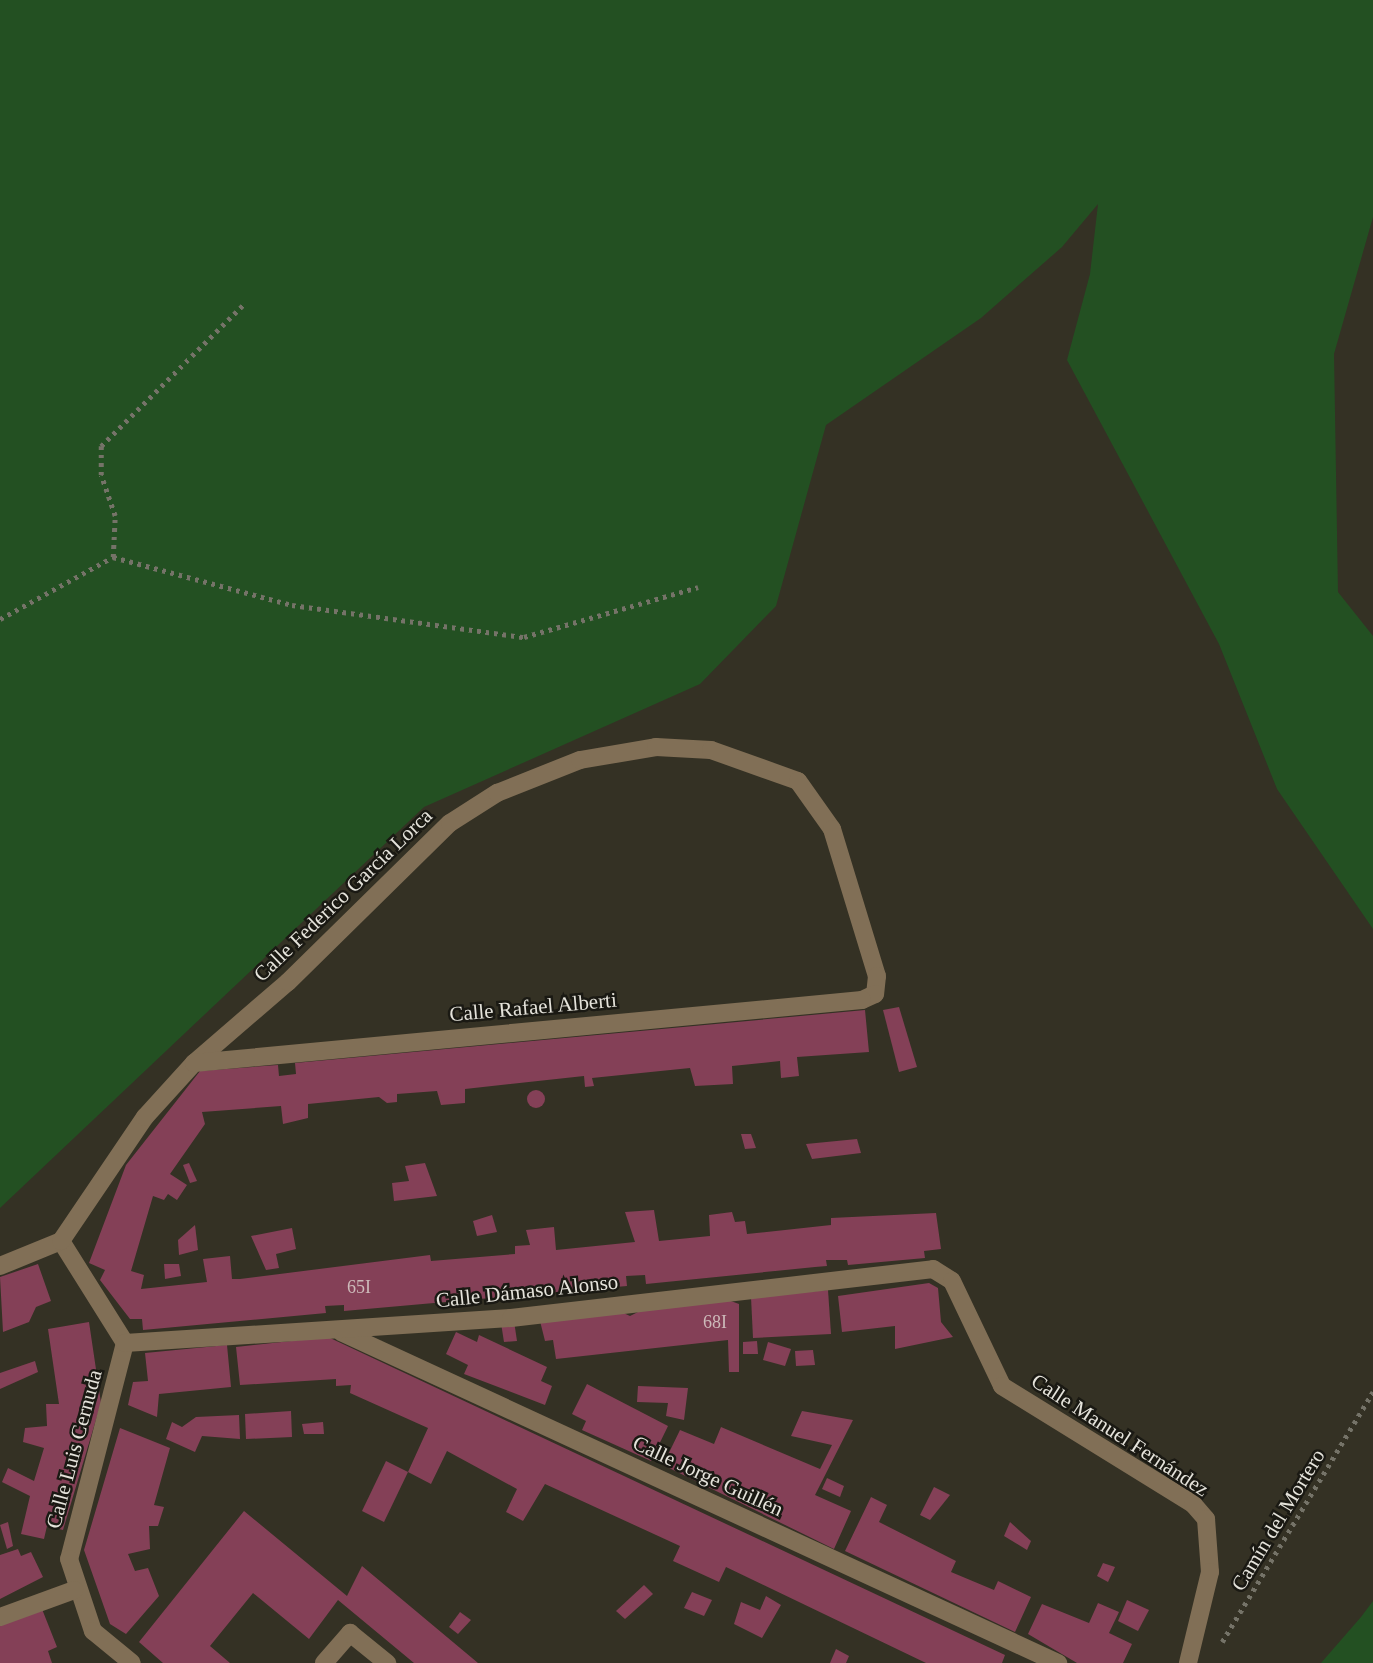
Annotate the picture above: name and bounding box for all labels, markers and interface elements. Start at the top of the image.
street label: Calle Federico García Lorca [248,803,438,987]
street label: Calle Rafael Alberti [448,987,618,1027]
street label: Calle Dámaso Alonso [434,1269,620,1313]
house number: 65I [347,1276,371,1298]
house number: 68I [703,1311,727,1333]
street label: Calle Luis Cernuda [41,1367,107,1531]
street label: Calle Manuel Fernández [1027,1368,1213,1502]
street label: Calle Jorge Guillén [629,1430,787,1522]
street label: Camín del Mortero [1226,1445,1330,1595]

